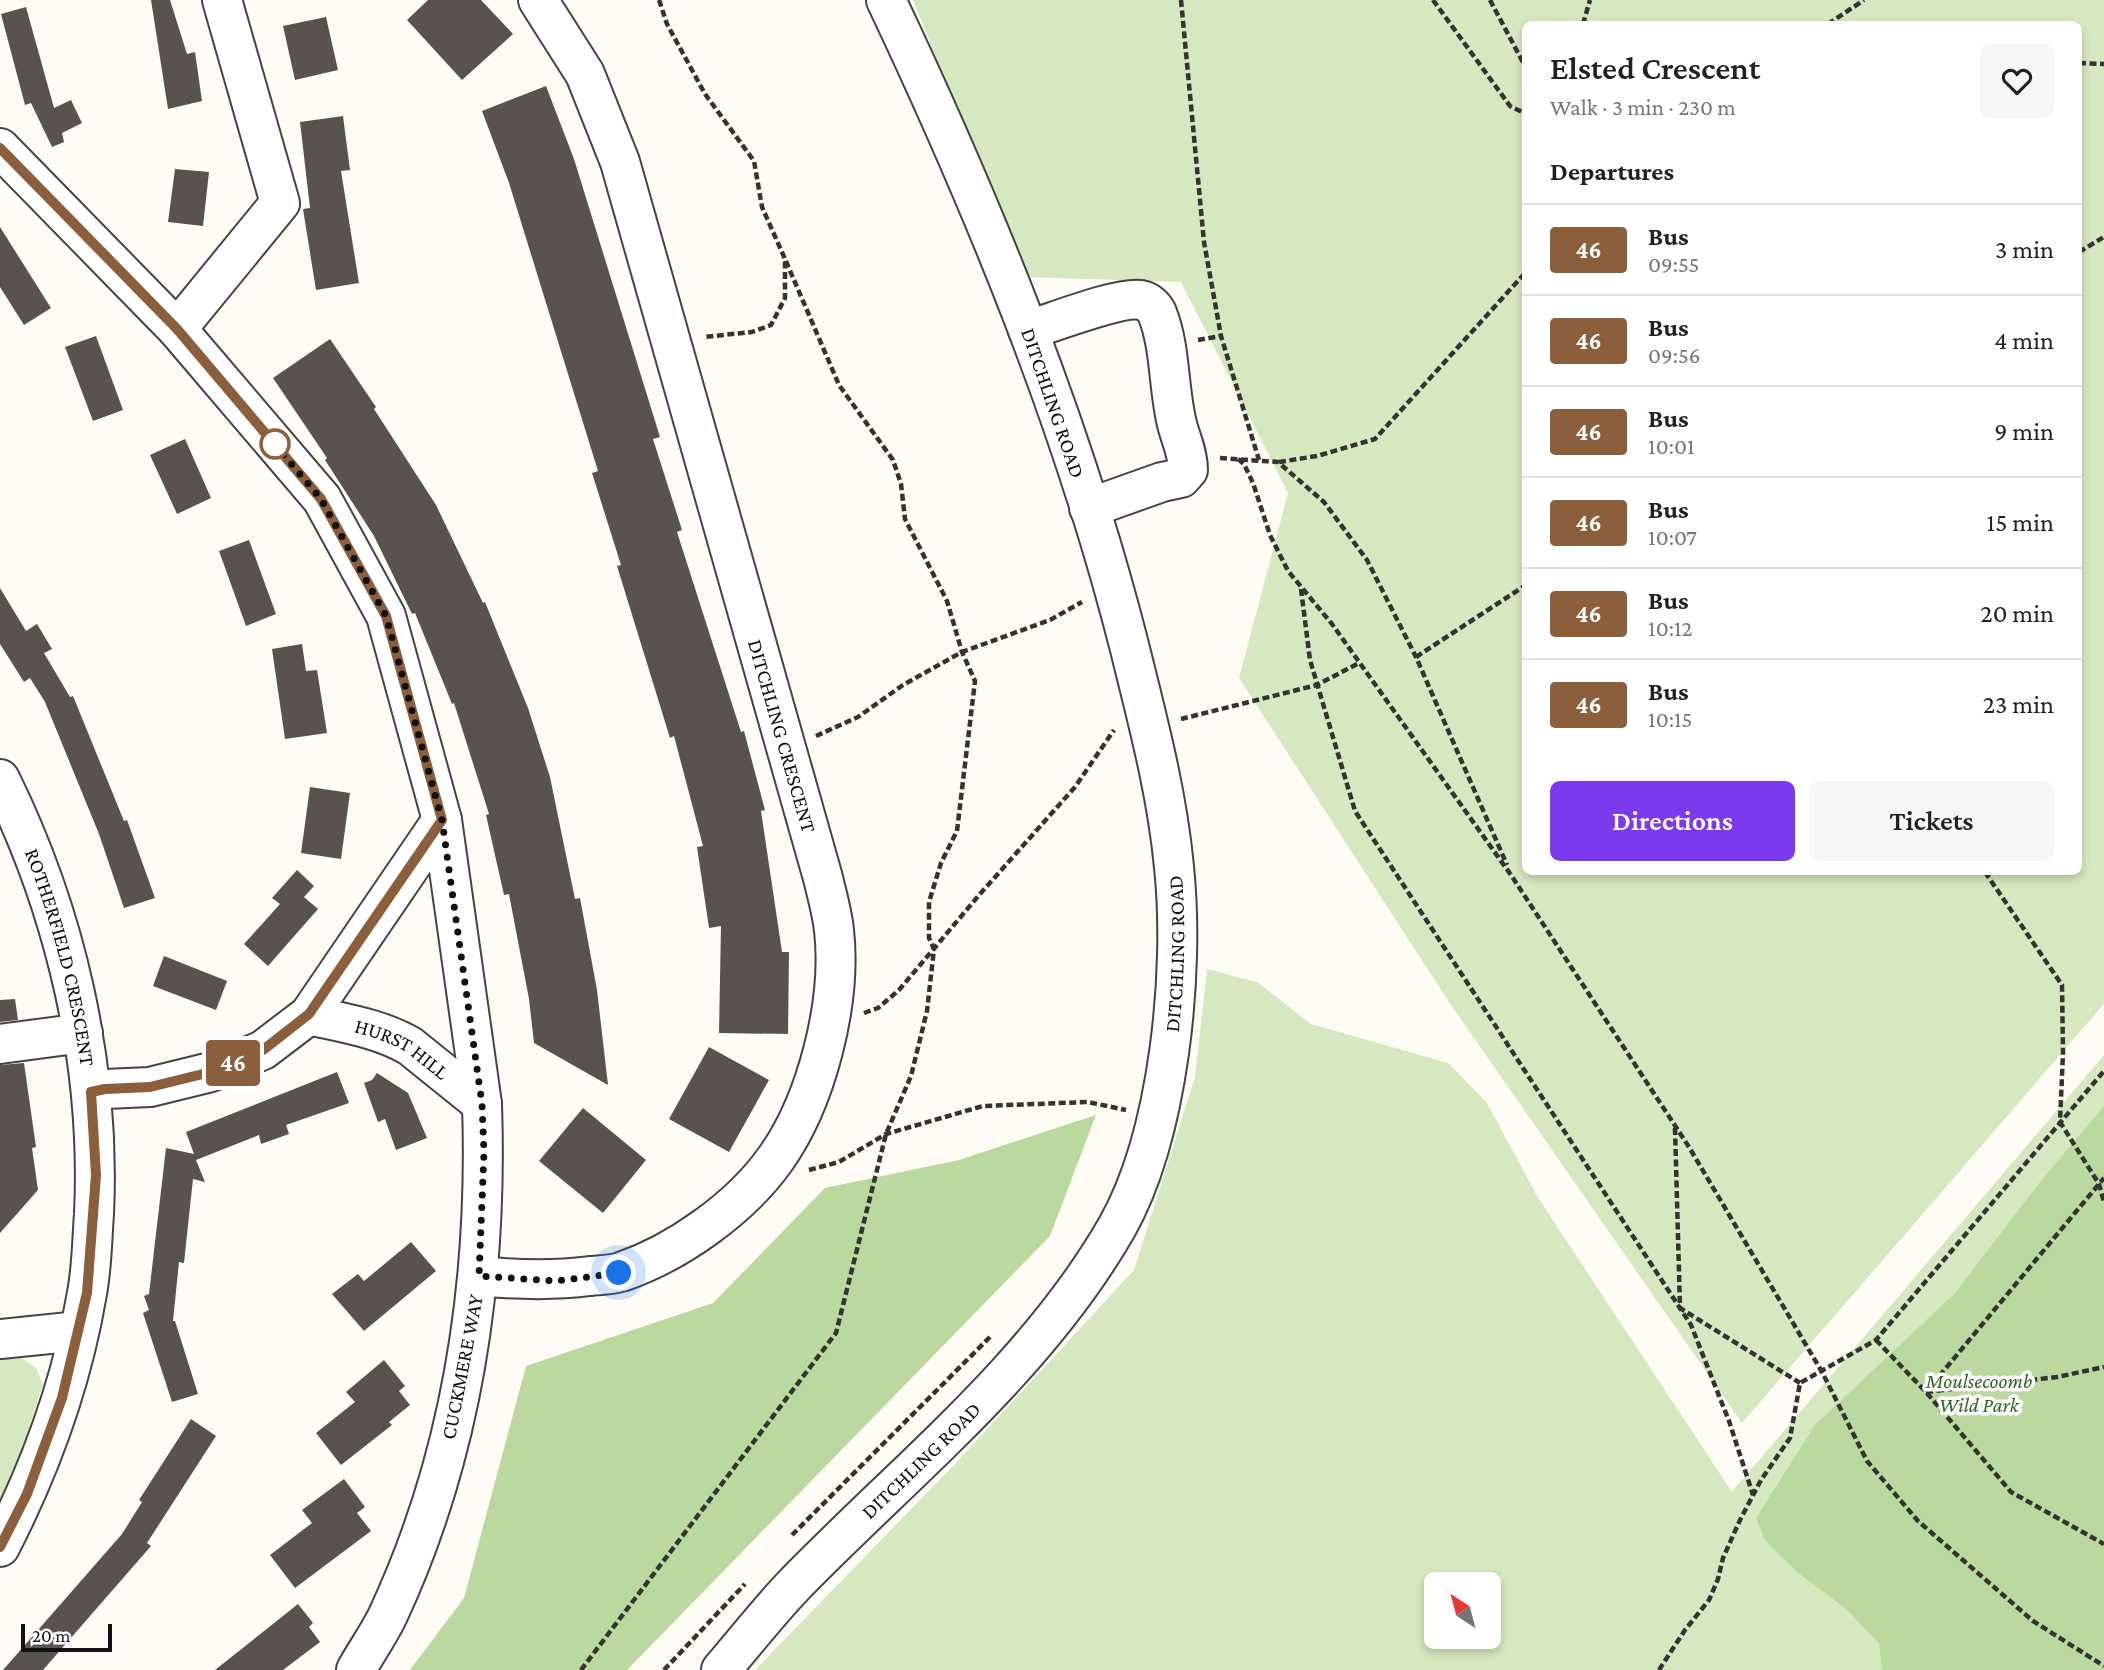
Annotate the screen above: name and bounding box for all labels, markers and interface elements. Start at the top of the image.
button: heart [1980,44,2054,118]
text: Elsted Crescent [1550,49,1760,86]
text: Walk · 3 min · 230 m [1550,94,1736,120]
text: Departures [1550,157,1674,186]
text: Bus [1648,222,1689,251]
text: 3 min [1995,235,2054,264]
text: 46 [1575,236,1602,263]
text: 09:55 [1648,251,1699,277]
text: Bus [1648,313,1689,342]
street label: DITCHLING ROAD [1016,325,1090,481]
text: 4 min [1994,326,2054,355]
text: 46 [1575,327,1602,354]
text: 09:56 [1648,342,1700,368]
text: Bus [1648,404,1689,433]
text: 9 min [1994,417,2054,446]
text: 46 [1575,418,1602,445]
unlabelled marker [260,429,290,459]
text: 10:01 [1648,433,1695,459]
text: Bus [1648,495,1689,524]
text: 15 min [1987,508,2054,537]
text: 46 [1575,509,1602,536]
text: 10:07 [1648,524,1697,550]
text: Bus [1648,586,1689,615]
text: 20 min [1980,599,2054,628]
text: 46 [1575,600,1602,627]
text: 10:12 [1648,615,1693,641]
street label: DITCHLING CRESCENT [743,637,821,836]
text: Bus [1648,677,1689,706]
text: 23 min [1983,690,2054,719]
text: 46 [1575,691,1602,718]
text: 10:15 [1648,706,1692,732]
button: Directions [1550,781,1795,861]
button: Tickets [1809,781,2054,861]
street label: ROTHERFIELD CRESCENT [20,845,100,1068]
street label: DITCHLING ROAD [1160,874,1189,1033]
street label: HURST HILL [352,1014,454,1085]
line badge: 46 [202,1040,264,1086]
text: 46 [220,1049,246,1076]
your location [601,1255,636,1290]
street label: CUCKMERE WAY [436,1292,488,1441]
park label: Moulsecoomb Wild Park [1925,1369,2032,1417]
street label: DITCHLING ROAD [857,1397,986,1524]
north arrow [1424,1572,1502,1648]
map controls [1424,1572,1501,1649]
scale bar [21,1621,112,1653]
text: 20 m [32,1625,71,1646]

